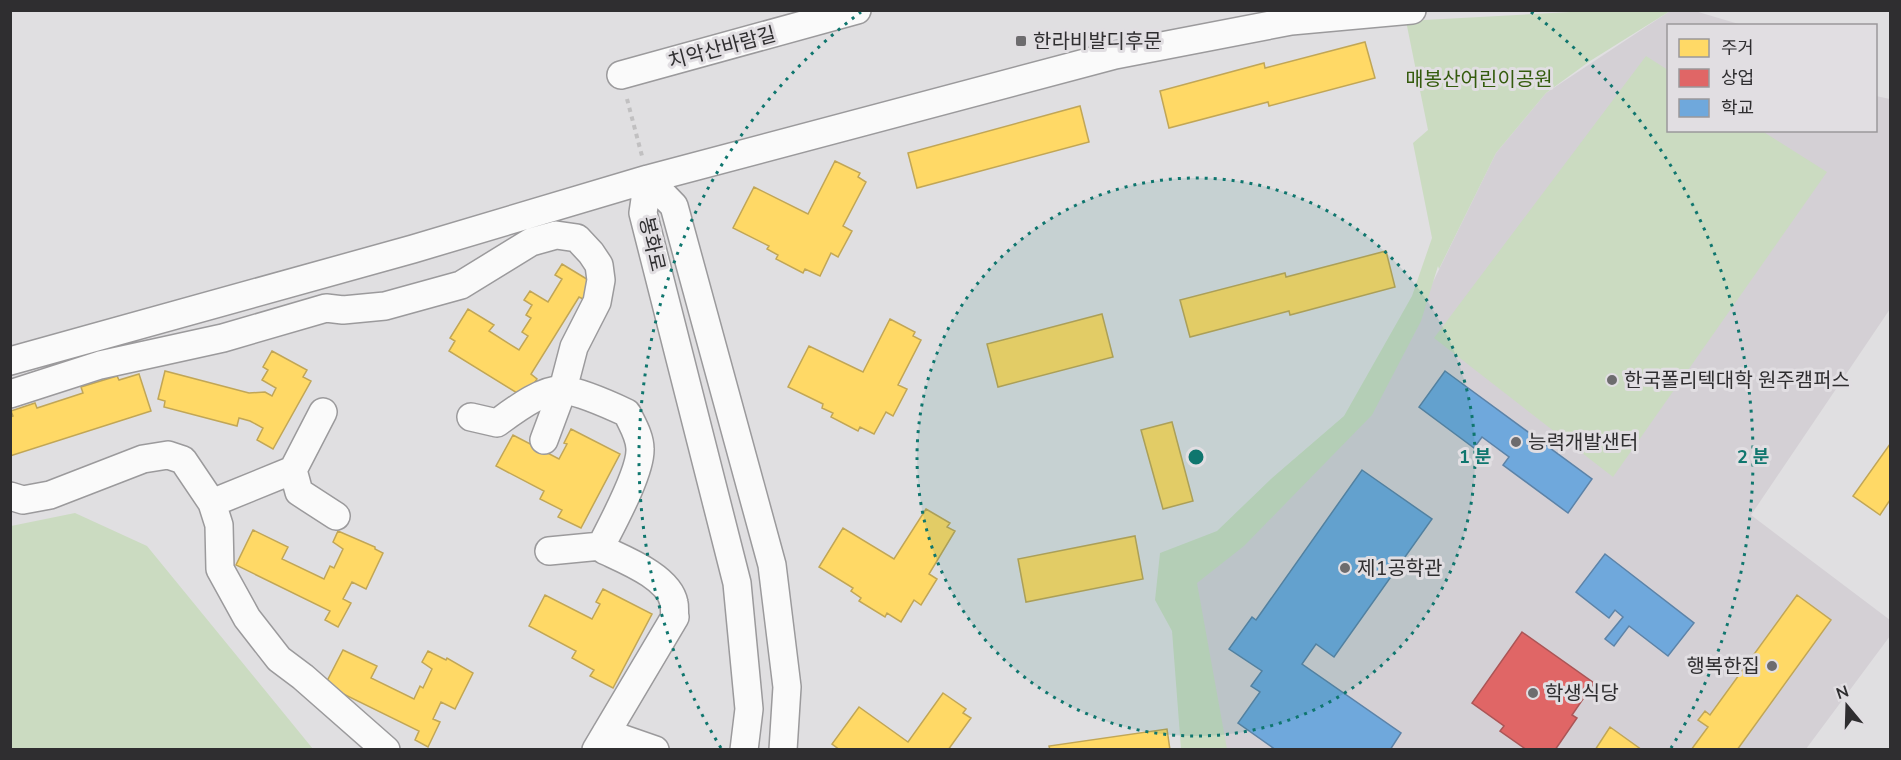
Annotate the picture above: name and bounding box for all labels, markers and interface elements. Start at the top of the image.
street label: 치악산바람길 [665,21,779,75]
legend [1667,24,1877,132]
place label: 한라비발디후문 [1033,28,1162,55]
marker: 한라비발디후문 [1014,34,1028,48]
text: 주거 [1721,36,1754,60]
park label: 매봉산어린이공원 [1405,66,1553,93]
text: 상업 [1721,66,1754,90]
text: 학교 [1721,96,1754,120]
street label: 봉화로 [633,214,671,274]
place label: 한국폴리텍대학 원주캠퍼스 [1624,367,1850,394]
marker: 한국폴리텍대학 원주캠퍼스 [1605,373,1619,387]
place label: 능력개발샌터 [1528,429,1638,456]
marker: 능력개발샌터 [1509,435,1523,449]
text: 1 분 [1459,445,1492,469]
text: 2 분 [1737,445,1770,469]
centre of rings [1186,447,1206,467]
place label: 제1공학관 [1357,555,1443,582]
marker: 제1공학관 [1338,561,1352,575]
place label: 행복한집 [1686,653,1760,680]
marker: 행복한집 [1765,659,1779,673]
north arrow [1817,676,1877,736]
place label: 학생식당 [1545,680,1619,707]
text: N [1833,680,1852,705]
marker: 학생식당 [1526,686,1540,700]

